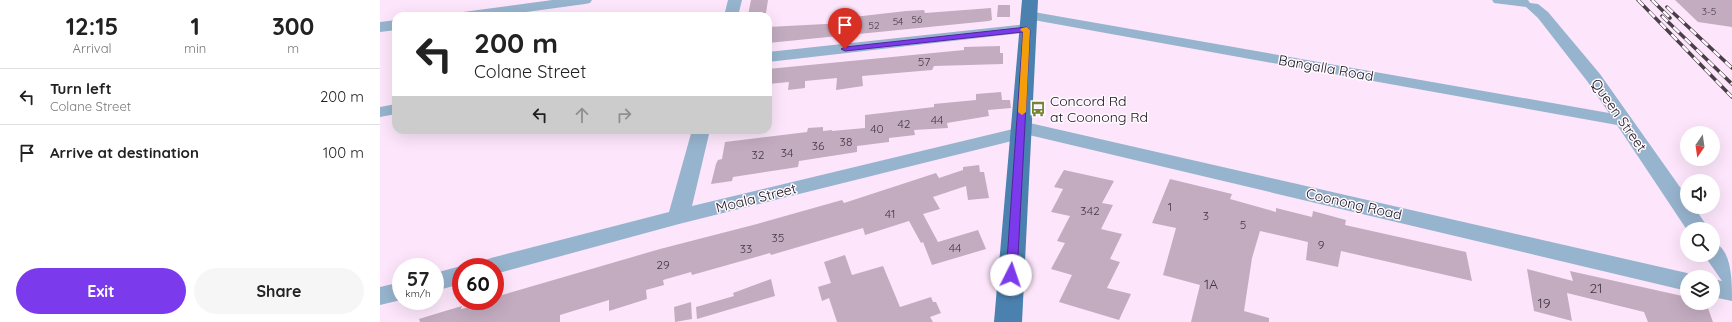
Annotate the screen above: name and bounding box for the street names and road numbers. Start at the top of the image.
street label: Bangalla Road [1277,51,1375,85]
street label: Queen Street [1587,75,1651,155]
street label: Moala Street [714,179,798,217]
street label: Coonong Road [1304,184,1404,224]

